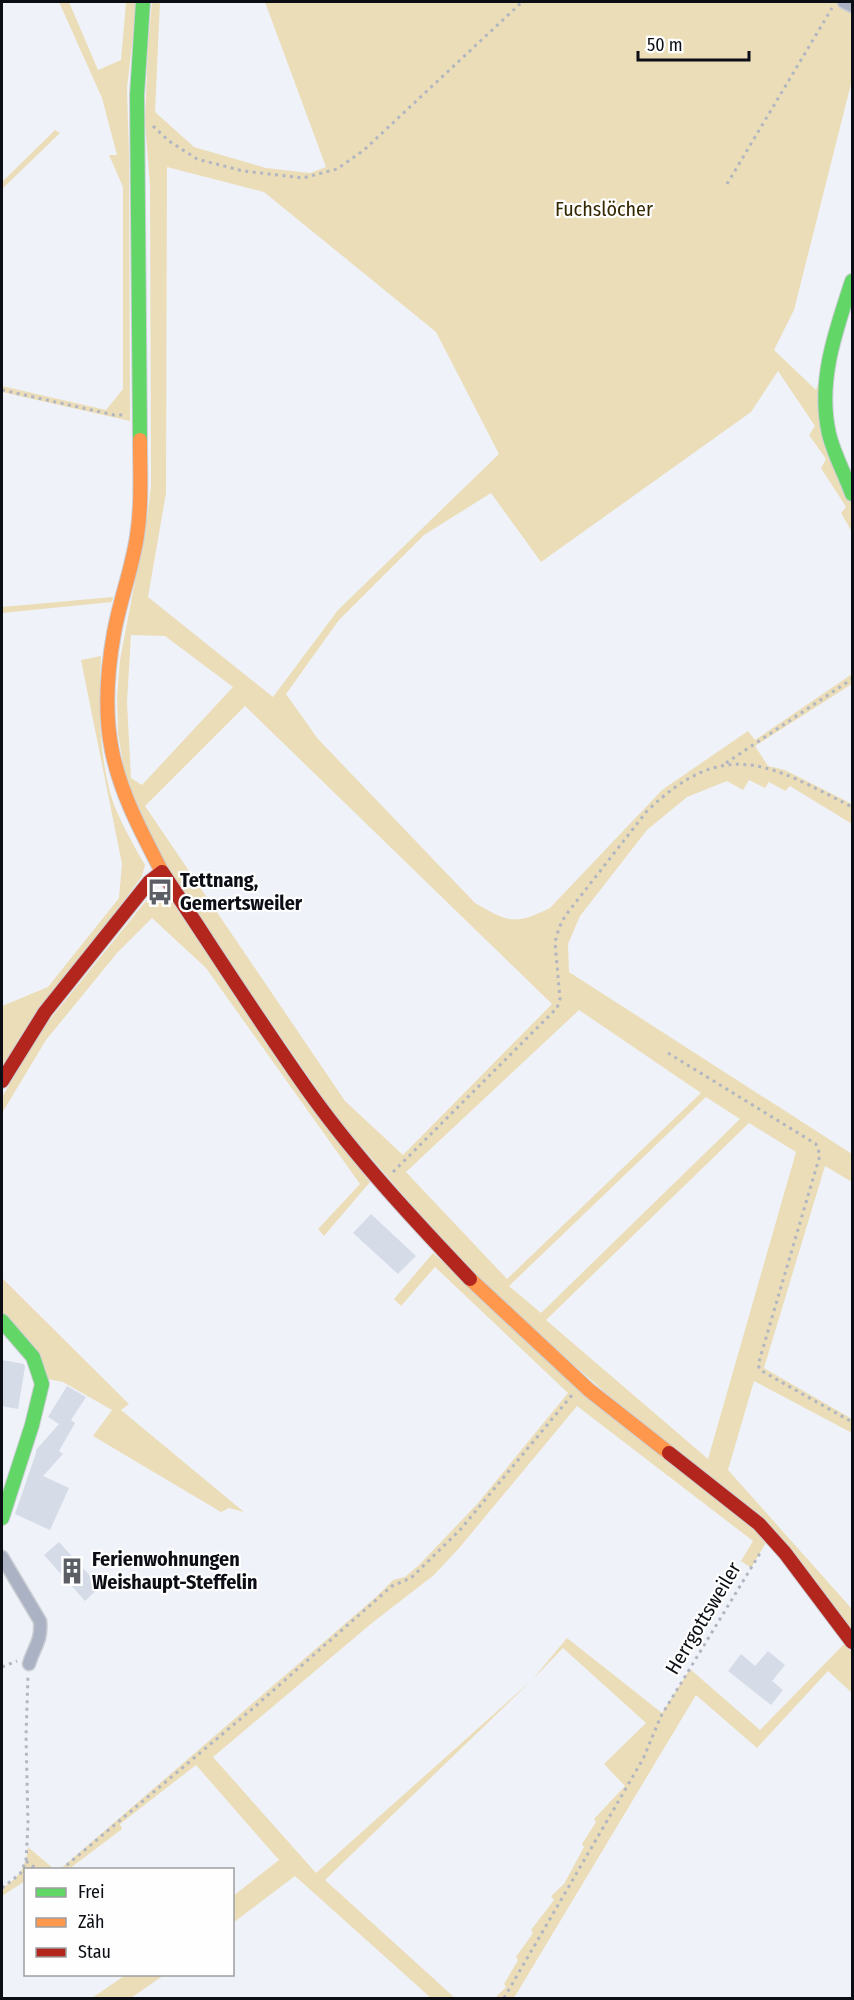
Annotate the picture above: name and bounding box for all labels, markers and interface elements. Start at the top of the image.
scale bar [638,24,749,62]
text: 50 m [647,34,683,56]
park label: Fuchslöcher [555,197,653,221]
place label: Tettnang, Gemertsweiler [180,868,303,915]
bus stop icon: Tettnang, Gemertsweiler [145,877,175,907]
place label: Ferienwohnungen Weishaupt-Steffelin [92,1547,257,1594]
building icon: Ferienwohnungen Weishaupt-Steffelin [57,1556,87,1586]
street label: Herrgottsweiler [660,1557,746,1679]
legend [24,1868,234,1976]
text: Frei [78,1881,104,1903]
text: Zäh [78,1911,105,1933]
text: Stau [78,1941,111,1963]

